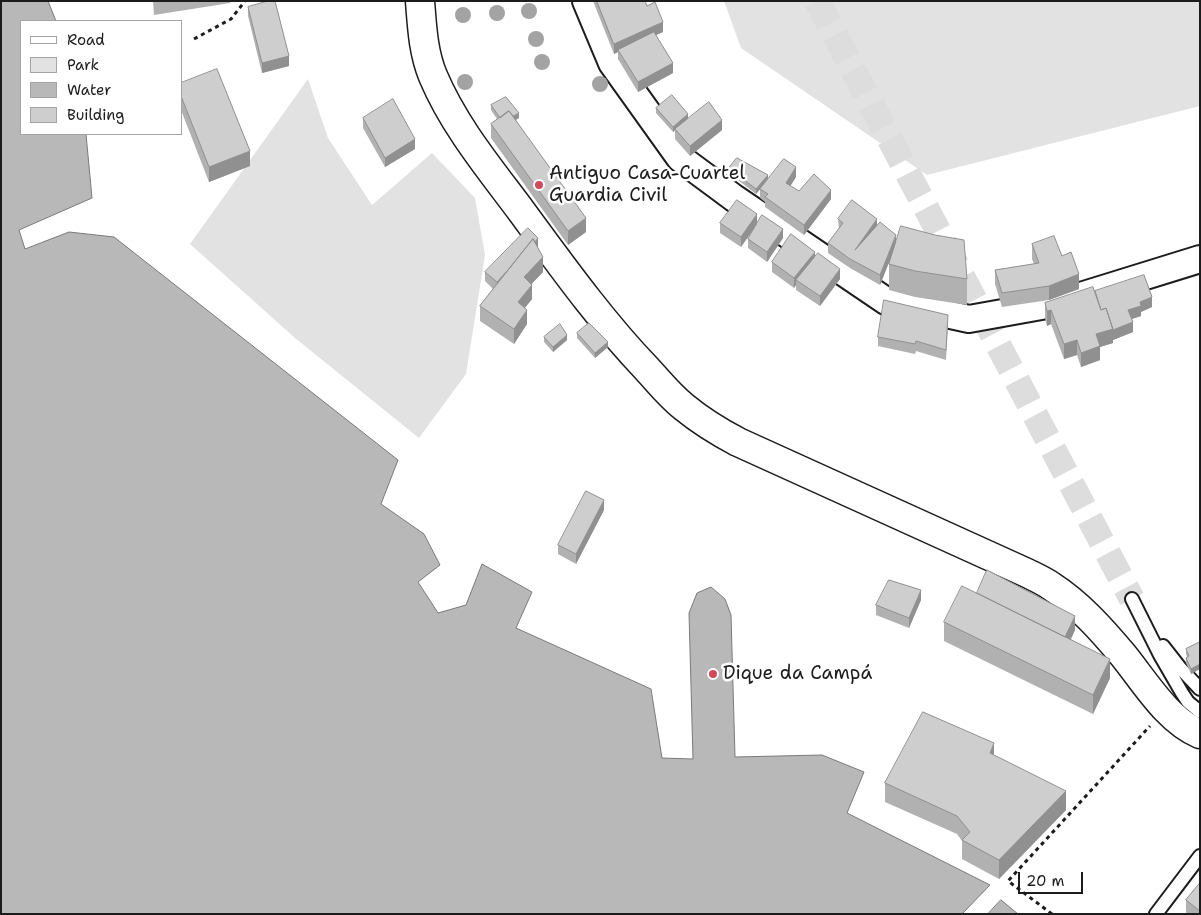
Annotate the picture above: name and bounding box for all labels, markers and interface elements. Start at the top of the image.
legend [20,20,182,135]
text: Road [67,30,105,50]
text: Park [67,55,99,75]
text: Water [67,80,111,100]
text: Building [67,105,124,125]
place label: Antiguo Casa-Cuartel Guardia Civil [549,163,745,207]
marker: Antiguo Casa-Cuartel Guardia Civil [533,179,545,191]
place label: Dique da Campá [723,663,872,685]
marker: Dique da Campá [707,668,719,680]
scale bar [1021,862,1086,894]
text: 20 m [1026,871,1065,891]

